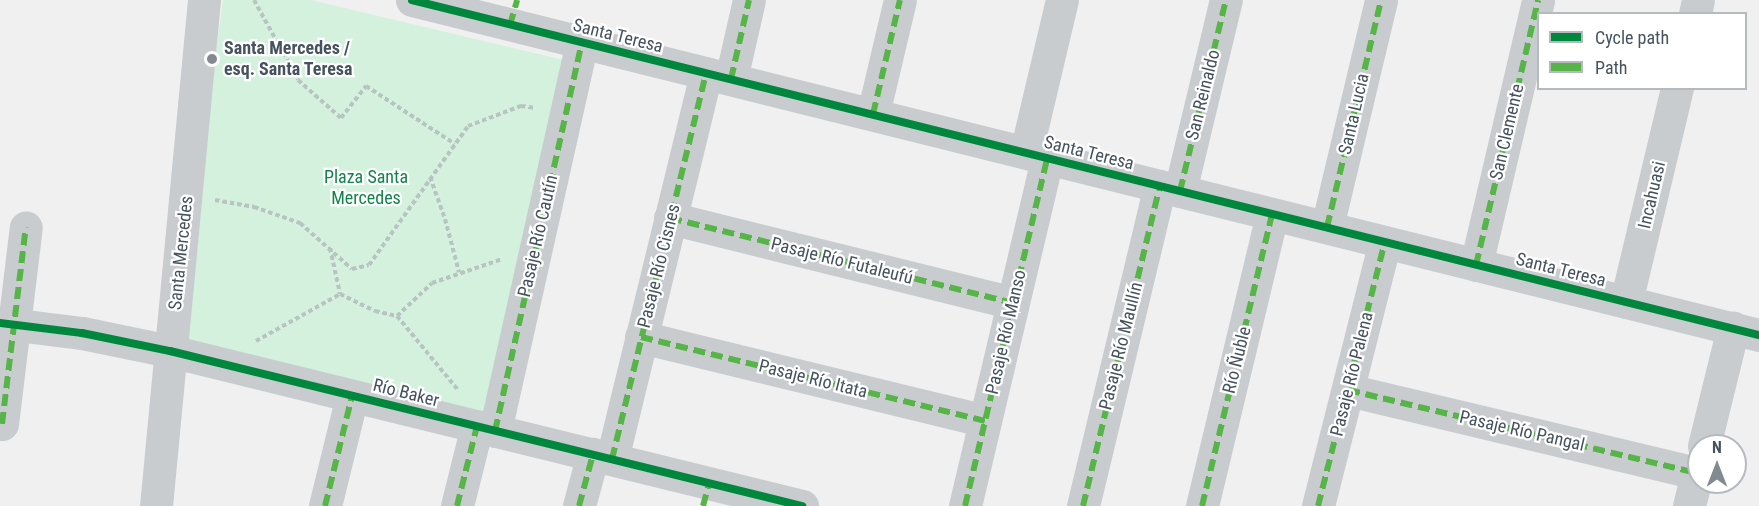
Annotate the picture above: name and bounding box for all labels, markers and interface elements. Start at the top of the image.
legend [1537,12,1747,90]
street label: Santa Teresa [571,14,665,58]
text: Cycle path [1595,27,1669,48]
place label: Santa Mercedes / esq. Santa Teresa [224,38,353,80]
street label: San Reinaldo [1181,48,1225,142]
marker: Santa Mercedes / esq. Santa Teresa [205,52,219,66]
text: Path [1595,57,1628,78]
street label: Santa Lucia [1334,71,1374,157]
street label: San Clemente [1485,82,1529,182]
street label: Santa Teresa [1042,131,1136,175]
street label: Incahuasi [1634,159,1670,231]
park label: Plaza Santa Mercedes [324,167,408,210]
street label: Pasaje Río Cautín [513,173,563,299]
street label: Santa Mercedes [164,195,198,311]
street label: Pasaje Río Cisnes [633,202,685,330]
street label: Pasaje Río Futaleufú [769,233,915,289]
street label: Santa Teresa [1514,248,1608,292]
street label: Pasaje Río Manso [981,268,1031,396]
street label: Pasaje Río Maullín [1095,280,1147,412]
street label: Pasaje Río Palena [1326,310,1378,438]
street label: Río Ñuble [1218,324,1256,396]
street label: Pasaje Río Itata [756,355,870,403]
street label: Río Baker [371,374,441,412]
street label: Pasaje Río Pangal [1457,406,1587,456]
north arrow [1687,434,1747,494]
text: N [1712,438,1722,457]

